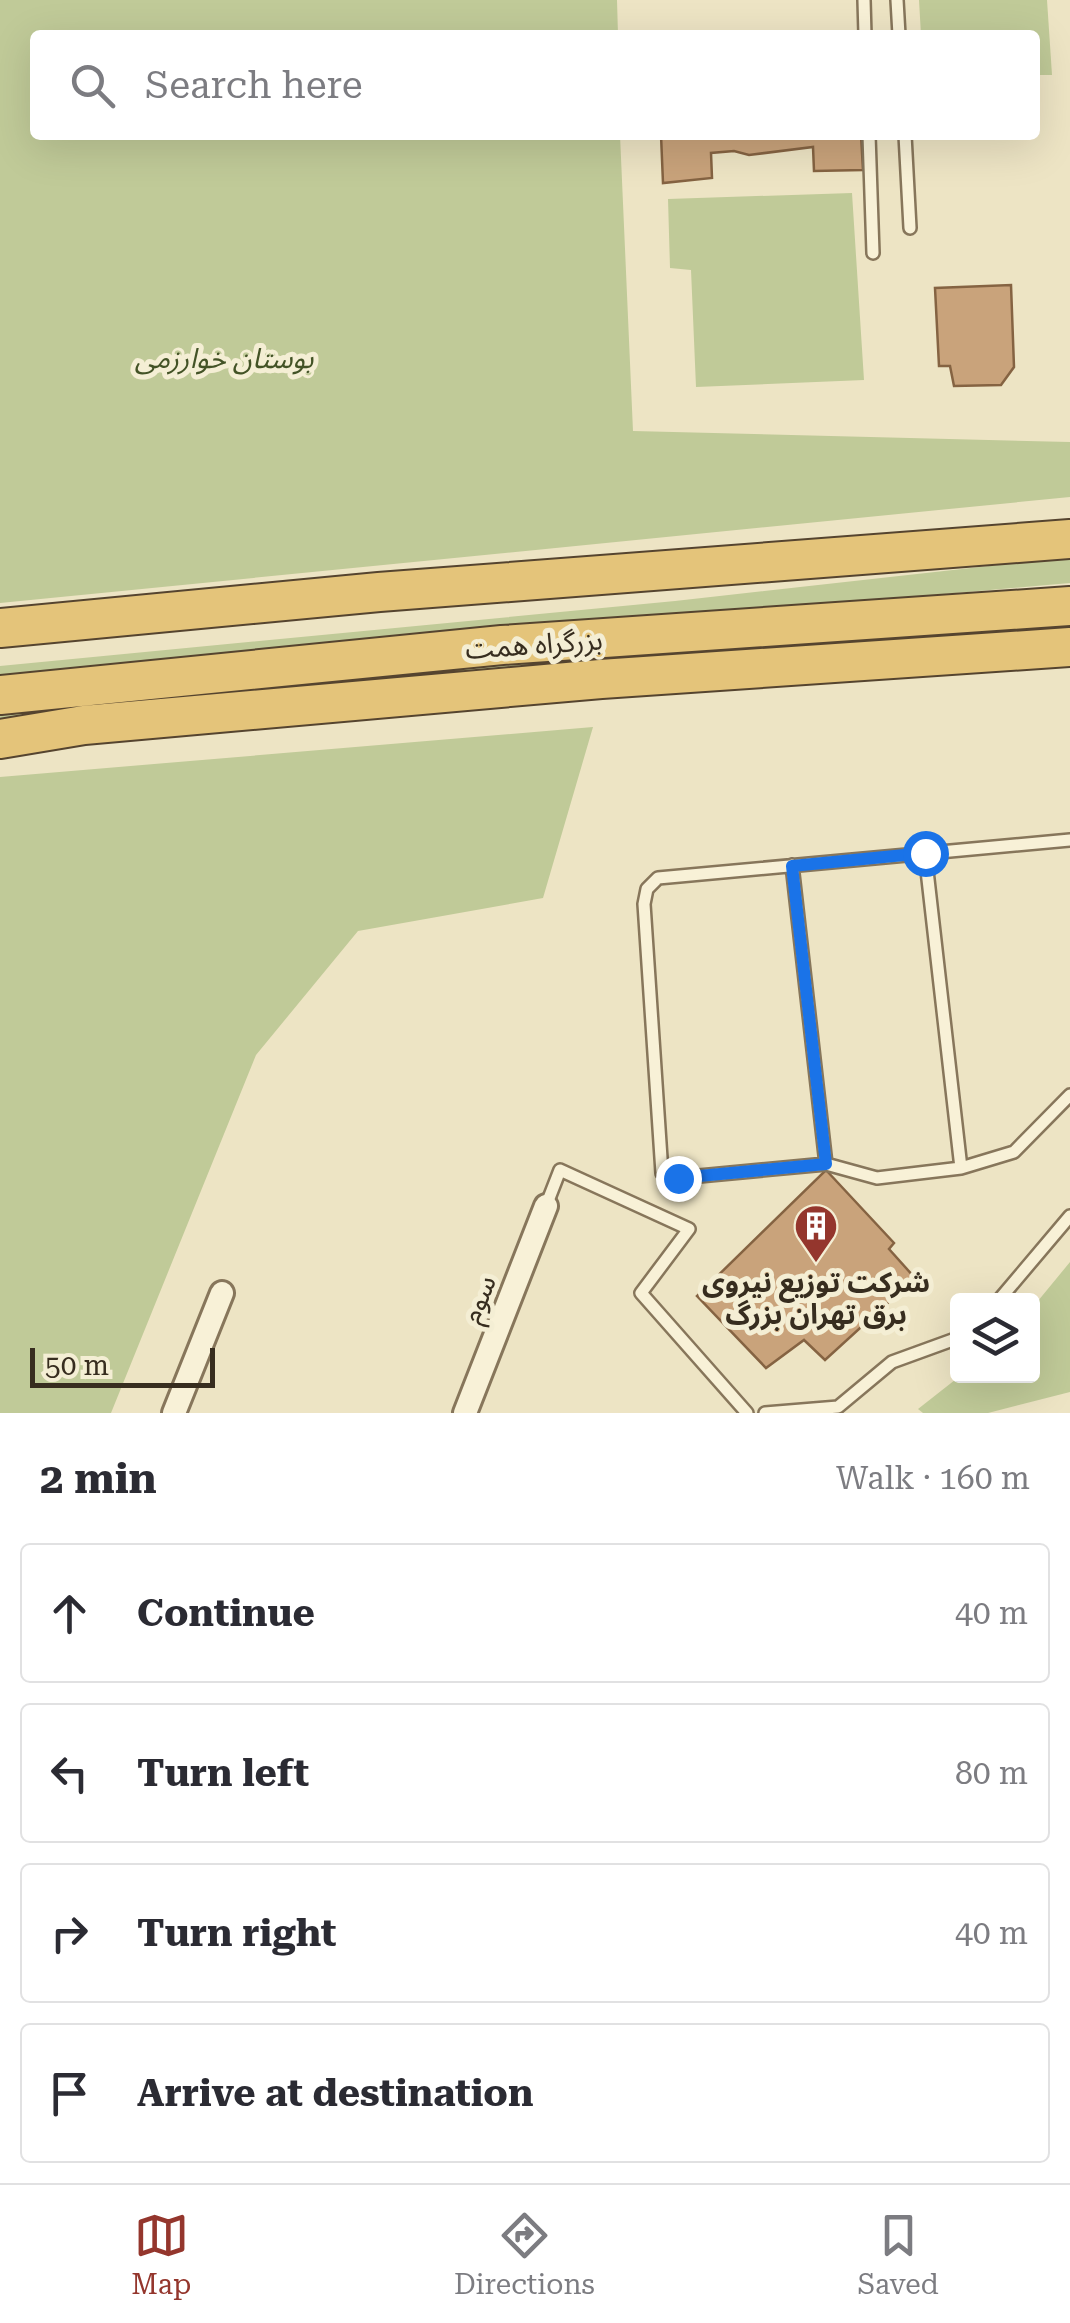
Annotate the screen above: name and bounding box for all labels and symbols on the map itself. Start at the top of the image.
park label: بوستان خوارزمی [135,342,314,375]
street label: بزرگراه همت [464,623,604,666]
route start [903,831,949,877]
route end [656,1156,702,1202]
building icon: شرکت توزیع نیروی برق تهران بزرگ [793,1203,839,1264]
place label: شرکت توزیع نیروی برق تهران بزرگ [702,1266,930,1331]
street label: سوم [454,1270,507,1329]
scale bar [30,1343,215,1388]

